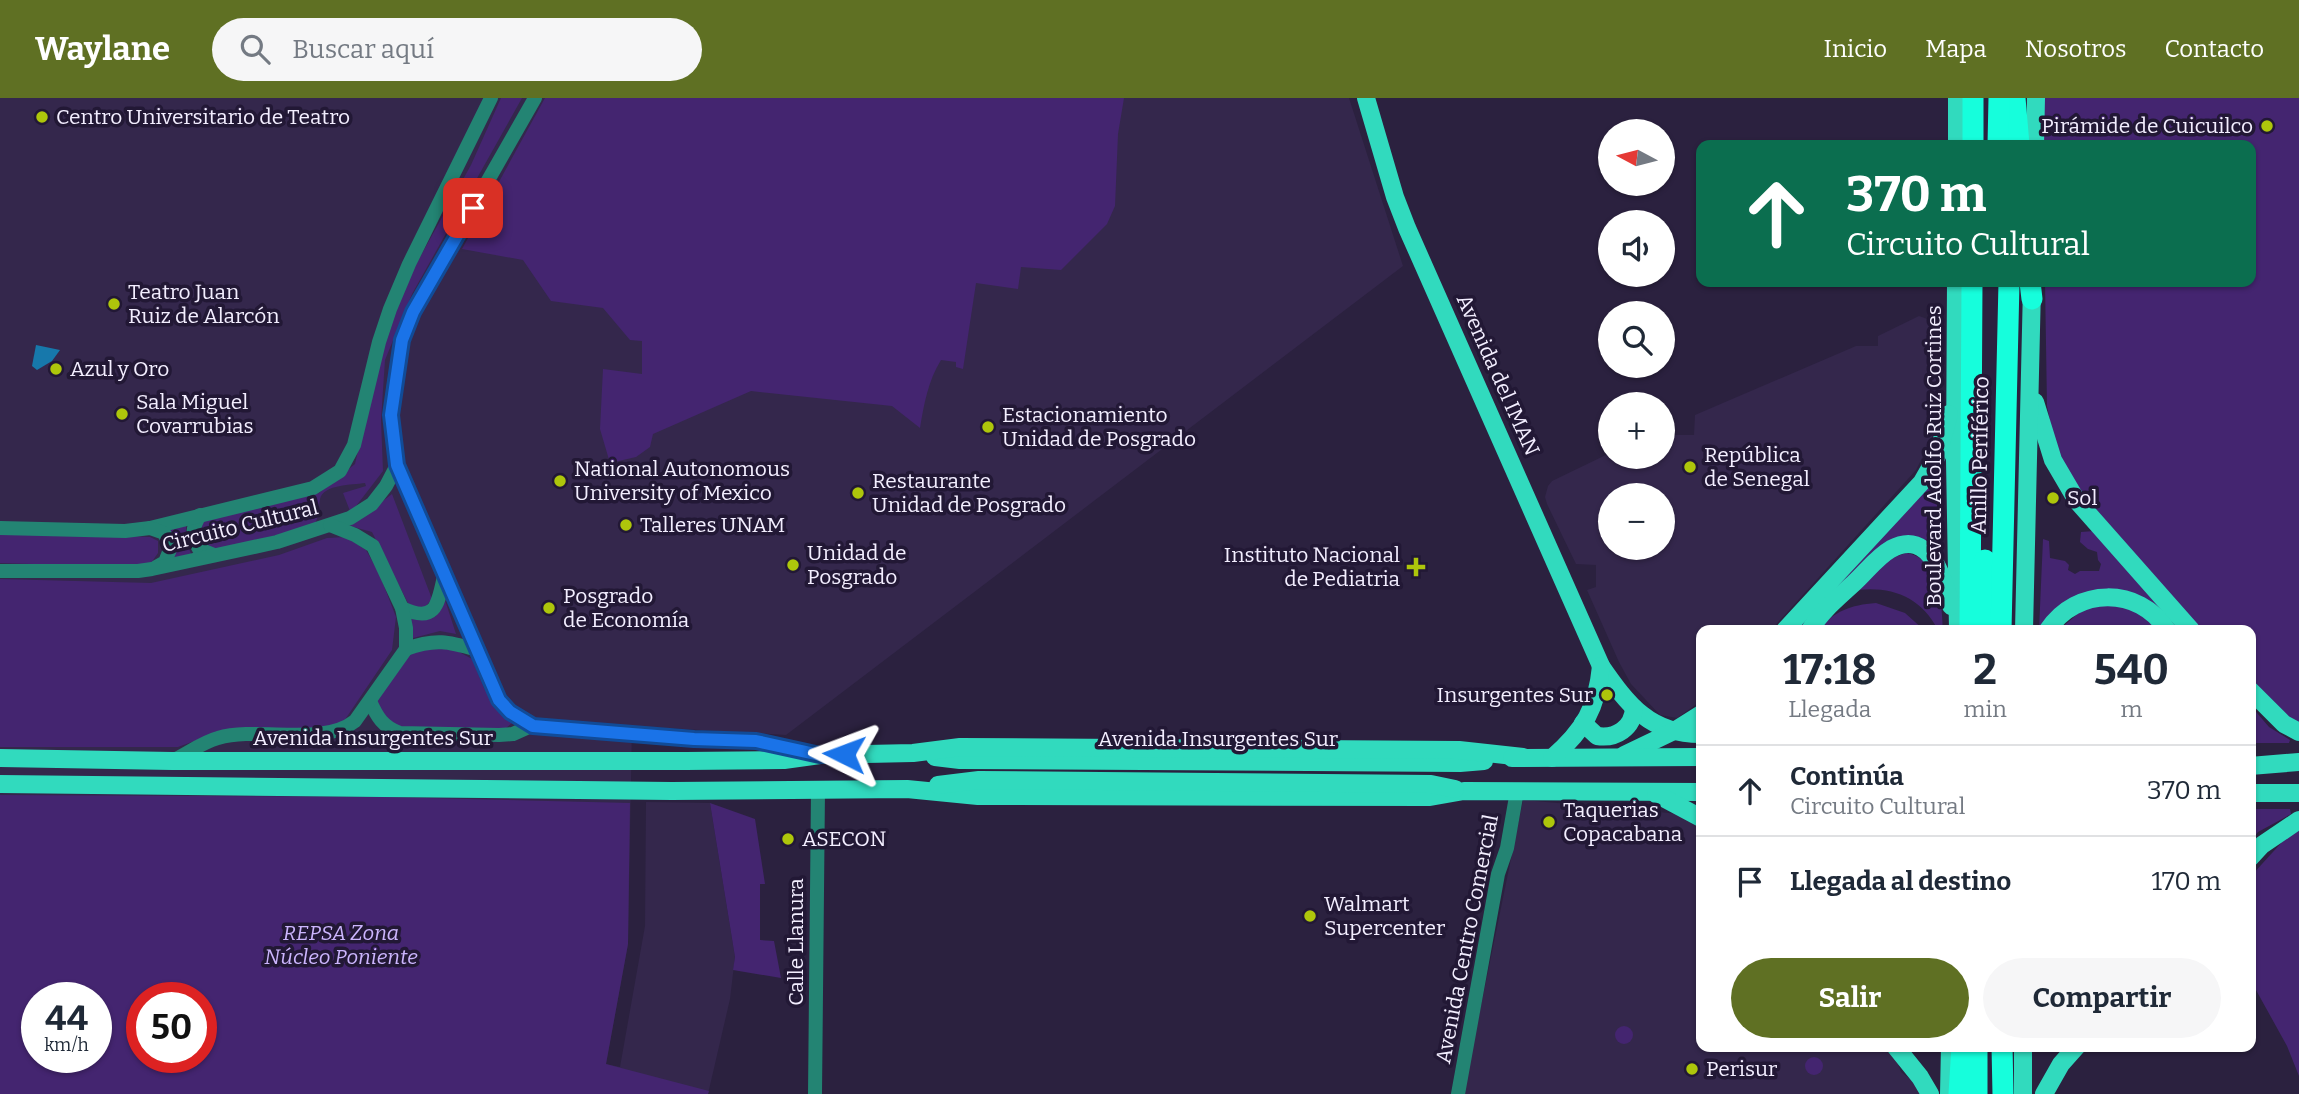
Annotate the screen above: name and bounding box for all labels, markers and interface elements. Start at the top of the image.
search box [212,18,702,81]
text: Waylane [35,29,170,69]
icon: search [236,30,274,68]
text: Buscar aquí [292,34,434,65]
text: Inicio [1823,35,1887,63]
text: Mapa [1925,35,1987,63]
text: Nosotros [2025,35,2126,63]
text: Contacto [2164,35,2264,63]
place label: Centro Universitario de Teatro [56,104,350,130]
marker: Centro Universitario de Teatro [34,109,50,125]
place label: Pirámide de Cuicuilco [2041,113,2253,139]
marker: Pirámide de Cuicuilco [2259,118,2275,134]
north arrow [1598,119,1675,196]
map controls [1598,119,1675,560]
text: 370 m [1846,165,1986,224]
icon: ahead [1731,168,1822,259]
pin [443,178,503,238]
icon: arrive [454,189,492,227]
button: sound [1598,210,1675,287]
text: Circuito Cultural [1846,225,2090,263]
place label: Teatro Juan Ruiz de Alarcón [128,279,280,329]
street label: Avenida del IMAN [1451,290,1545,460]
marker: Teatro Juan Ruiz de Alarcón [106,296,122,312]
button: search [1598,301,1675,378]
street label: Boulevard Adolfo Ruiz Cortines [1921,305,1947,607]
place label: Azul y Oro [70,356,169,382]
marker: Azul y Oro [48,361,64,377]
street label: Anillo Periférico [1966,376,1994,534]
place label: Sala Miguel Covarrubias [136,389,254,439]
button: + [1598,392,1675,469]
place label: Estacionamiento Unidad de Posgrado [1002,402,1196,452]
marker: Sala Miguel Covarrubias [114,406,130,422]
marker: Estacionamiento Unidad de Posgrado [980,419,996,435]
place label: República de Senegal [1704,442,1810,492]
place label: National Autonomous University of Mexico [574,456,790,506]
marker: República de Senegal [1682,459,1698,475]
place label: Restaurante Unidad de Posgrado [872,468,1066,518]
marker: National Autonomous University of Mexico [552,473,568,489]
button: − [1598,483,1675,560]
marker: Restaurante Unidad de Posgrado [850,485,866,501]
place label: Sol [2067,485,2097,511]
marker: Sol [2045,490,2061,506]
street label: Circuito Cultural [159,494,321,558]
place label: Talleres UNAM [640,512,785,538]
marker: Talleres UNAM [618,517,634,533]
place label: Unidad de Posgrado [807,540,907,590]
place label: Instituto Nacional de Pediatria [1224,542,1401,592]
marker: Unidad de Posgrado [785,557,801,573]
marker: Instituto Nacional de Pediatria [1406,557,1426,577]
place label: Posgrado de Economía [563,583,690,633]
marker: Posgrado de Economía [541,600,557,616]
text: 17:18 [1783,645,1877,695]
text: 2 [1973,645,1997,695]
text: 540 [2094,645,2169,695]
place label: Insurgentes Sur [1437,682,1593,708]
marker: Insurgentes Sur [1599,687,1615,703]
text: Llegada [1788,695,1871,723]
text: min [1963,695,2007,723]
text: m [2120,695,2142,723]
position arrow [807,717,881,791]
street label: Avenida Insurgentes Sur [253,725,493,751]
street label: Avenida Insurgentes Sur [1098,726,1338,752]
text: Continúa [1790,761,1904,792]
icon: ahead [1731,772,1769,810]
text: 370 m [2147,775,2221,806]
text: Circuito Cultural [1790,792,1965,820]
place label: Taquerias Copacabana [1563,797,1683,847]
street label: Avenida Centro Comercial [1430,812,1504,1066]
marker: Taquerias Copacabana [1541,814,1557,830]
place label: ASECON [802,826,886,852]
marker: ASECON [780,831,796,847]
icon: arrive [1731,863,1769,901]
text: Llegada al destino [1790,866,2011,897]
text: 170 m [2151,866,2221,897]
street label: Calle Llanura [783,878,809,1006]
place label: Walmart Supercenter [1324,891,1445,941]
marker: Walmart Supercenter [1302,908,1318,924]
park label: REPSA Zona Núcleo Poniente [264,920,418,970]
button: Salir [1731,958,1969,1038]
button: Compartir [1983,958,2221,1038]
speed limit sign: 50 [126,982,217,1073]
text: 44 [45,997,88,1039]
text: km/h [44,1034,89,1056]
place label: Perisur [1706,1056,1777,1082]
marker: Perisur [1684,1061,1700,1077]

